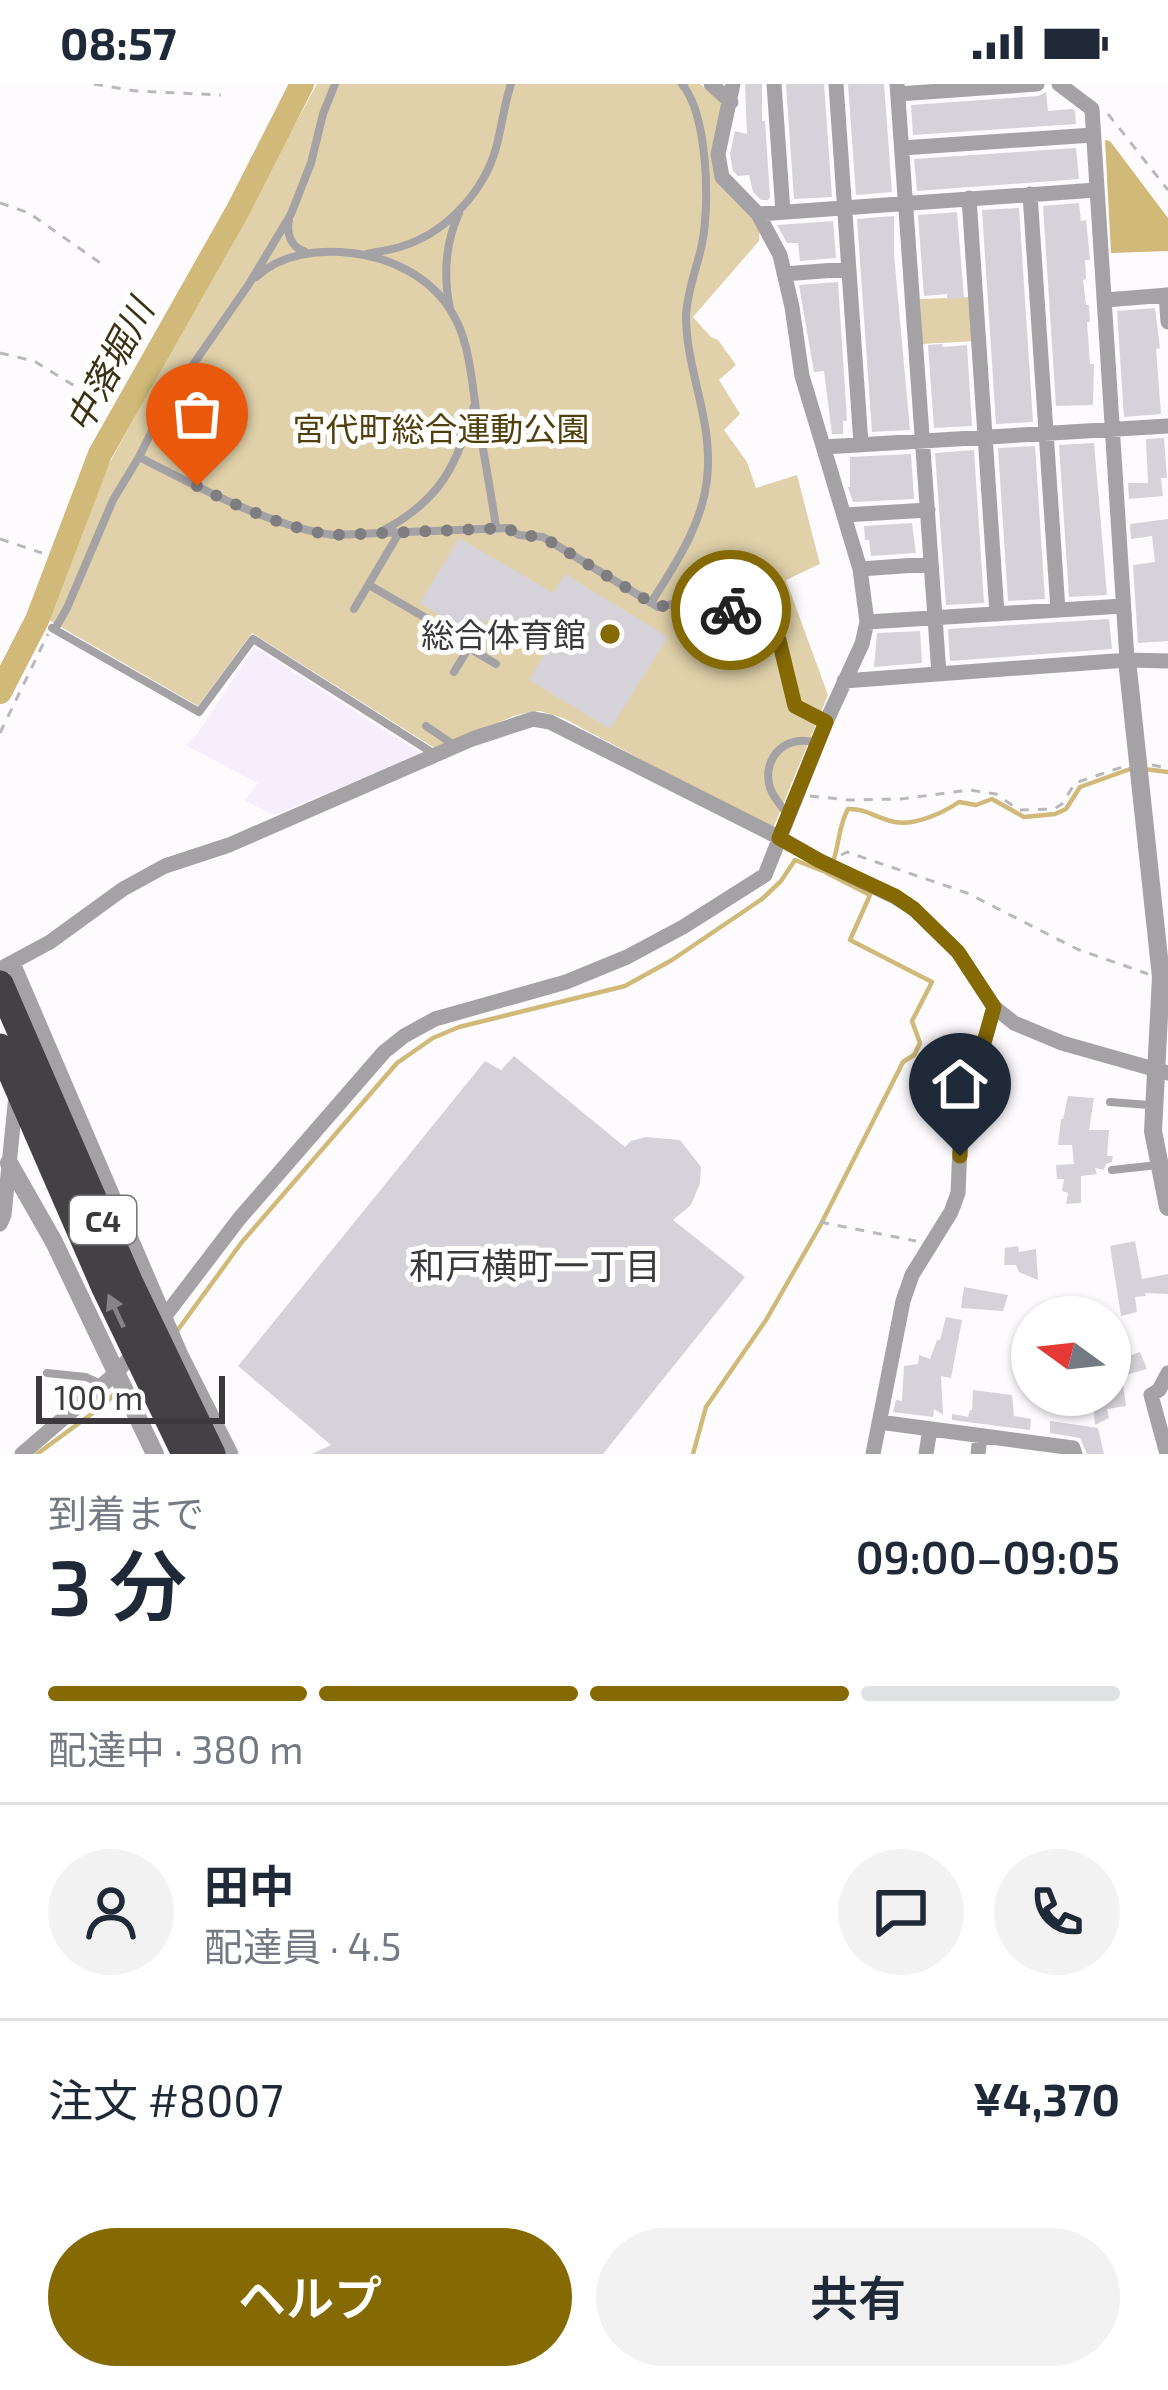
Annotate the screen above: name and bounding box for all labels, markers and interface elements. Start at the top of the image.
text: 08:57 [60,15,177,69]
water label: 中落堀川 [55,288,163,439]
pin [146,363,248,486]
icon: bag [164,381,230,447]
park label: 宮代町総合運動公園 [293,408,590,448]
courier [671,550,791,670]
icon: bike [698,577,764,643]
place label: 総合体育館 [421,614,586,654]
marker: 総合体育館 [597,621,623,647]
pin [909,1033,1011,1156]
icon: home [927,1051,993,1117]
road number: C4 [70,1196,136,1244]
district label: 和戸横町一丁目 [409,1243,661,1286]
one-way arrow [105,1293,125,1328]
north arrow [1011,1296,1131,1416]
map controls [1011,1296,1131,1416]
scale bar [36,1370,225,1423]
text: 100 m [54,1377,143,1417]
text: 到着まで [48,1489,204,1536]
text: 09:00–09:05 [856,1529,1120,1583]
text: 3 分 [48,1537,187,1631]
text: 配達中 · 380 m [48,1725,303,1772]
button: person [48,1849,174,1975]
button: chat [838,1849,964,1975]
button: phone [994,1849,1120,1975]
text: 田中 [204,1858,294,1912]
text: 配達員 · 4.5 [204,1922,401,1969]
text: ¥4,370 [973,2071,1120,2125]
text: 注文 #8007 [48,2072,284,2126]
button: ヘルプ [48,2228,572,2366]
button: 共有 [596,2228,1120,2366]

